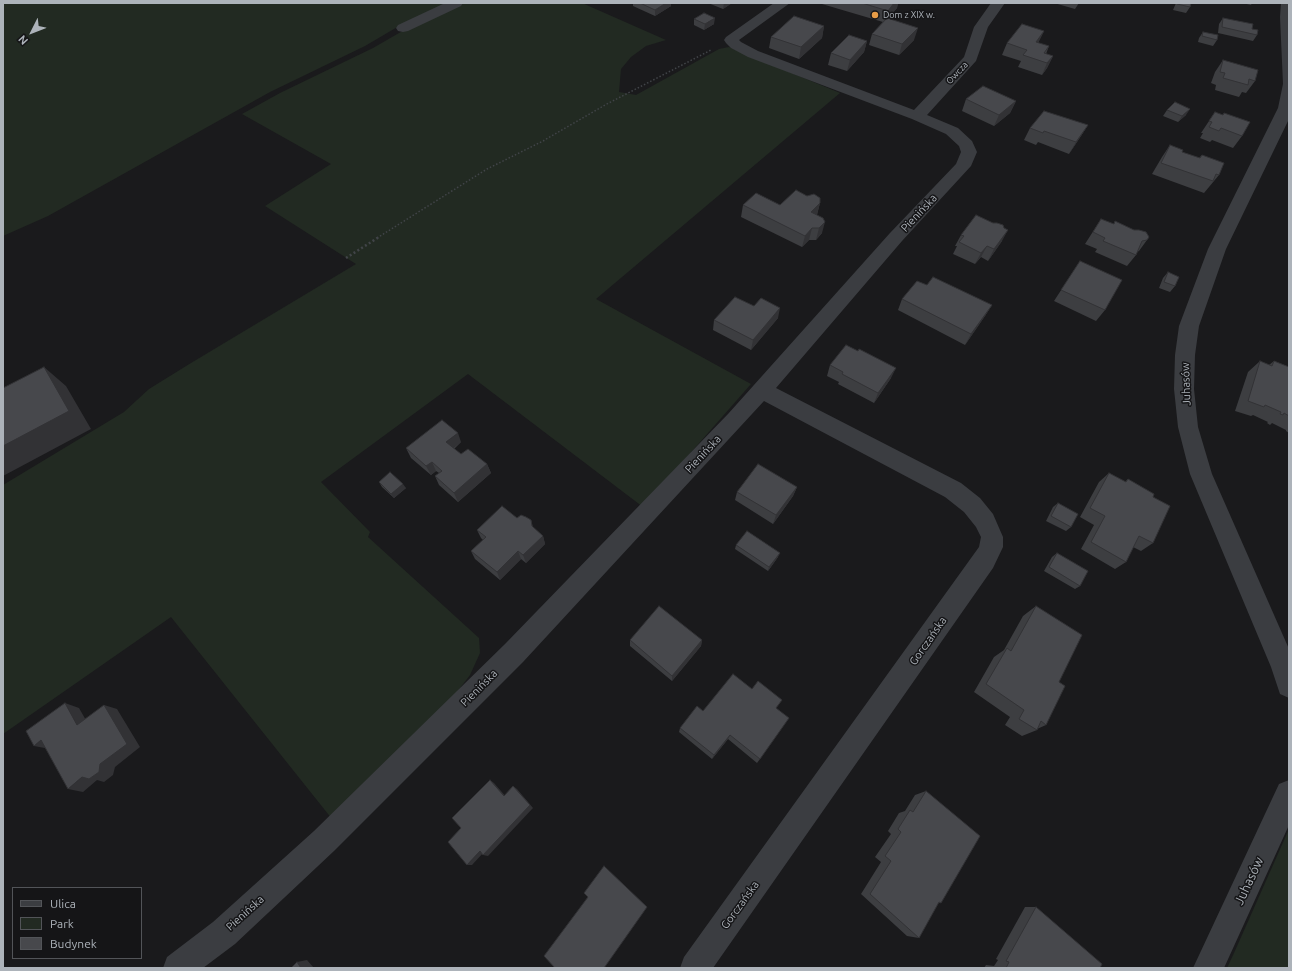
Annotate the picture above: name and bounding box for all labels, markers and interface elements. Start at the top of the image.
marker: Dom z XIX w. [870,10,880,20]
place label: Dom z XIX w. [883,10,935,20]
north arrow [12,12,52,52]
text: N [16,33,30,47]
street label: Owcza [944,59,970,87]
street label: Pienińska [898,191,940,235]
street label: Juhasów [1179,362,1193,406]
street label: Pienińska [682,432,724,476]
street label: Gorczańska [907,614,949,668]
street label: Pienińska [458,667,500,709]
street label: Juhasów [1231,854,1267,908]
street label: Gorczańska [718,878,762,932]
legend [12,887,142,959]
street label: Pienińska [223,893,267,933]
text: Ulica [50,897,76,910]
text: Park [50,917,74,930]
text: Budynek [50,937,97,950]

